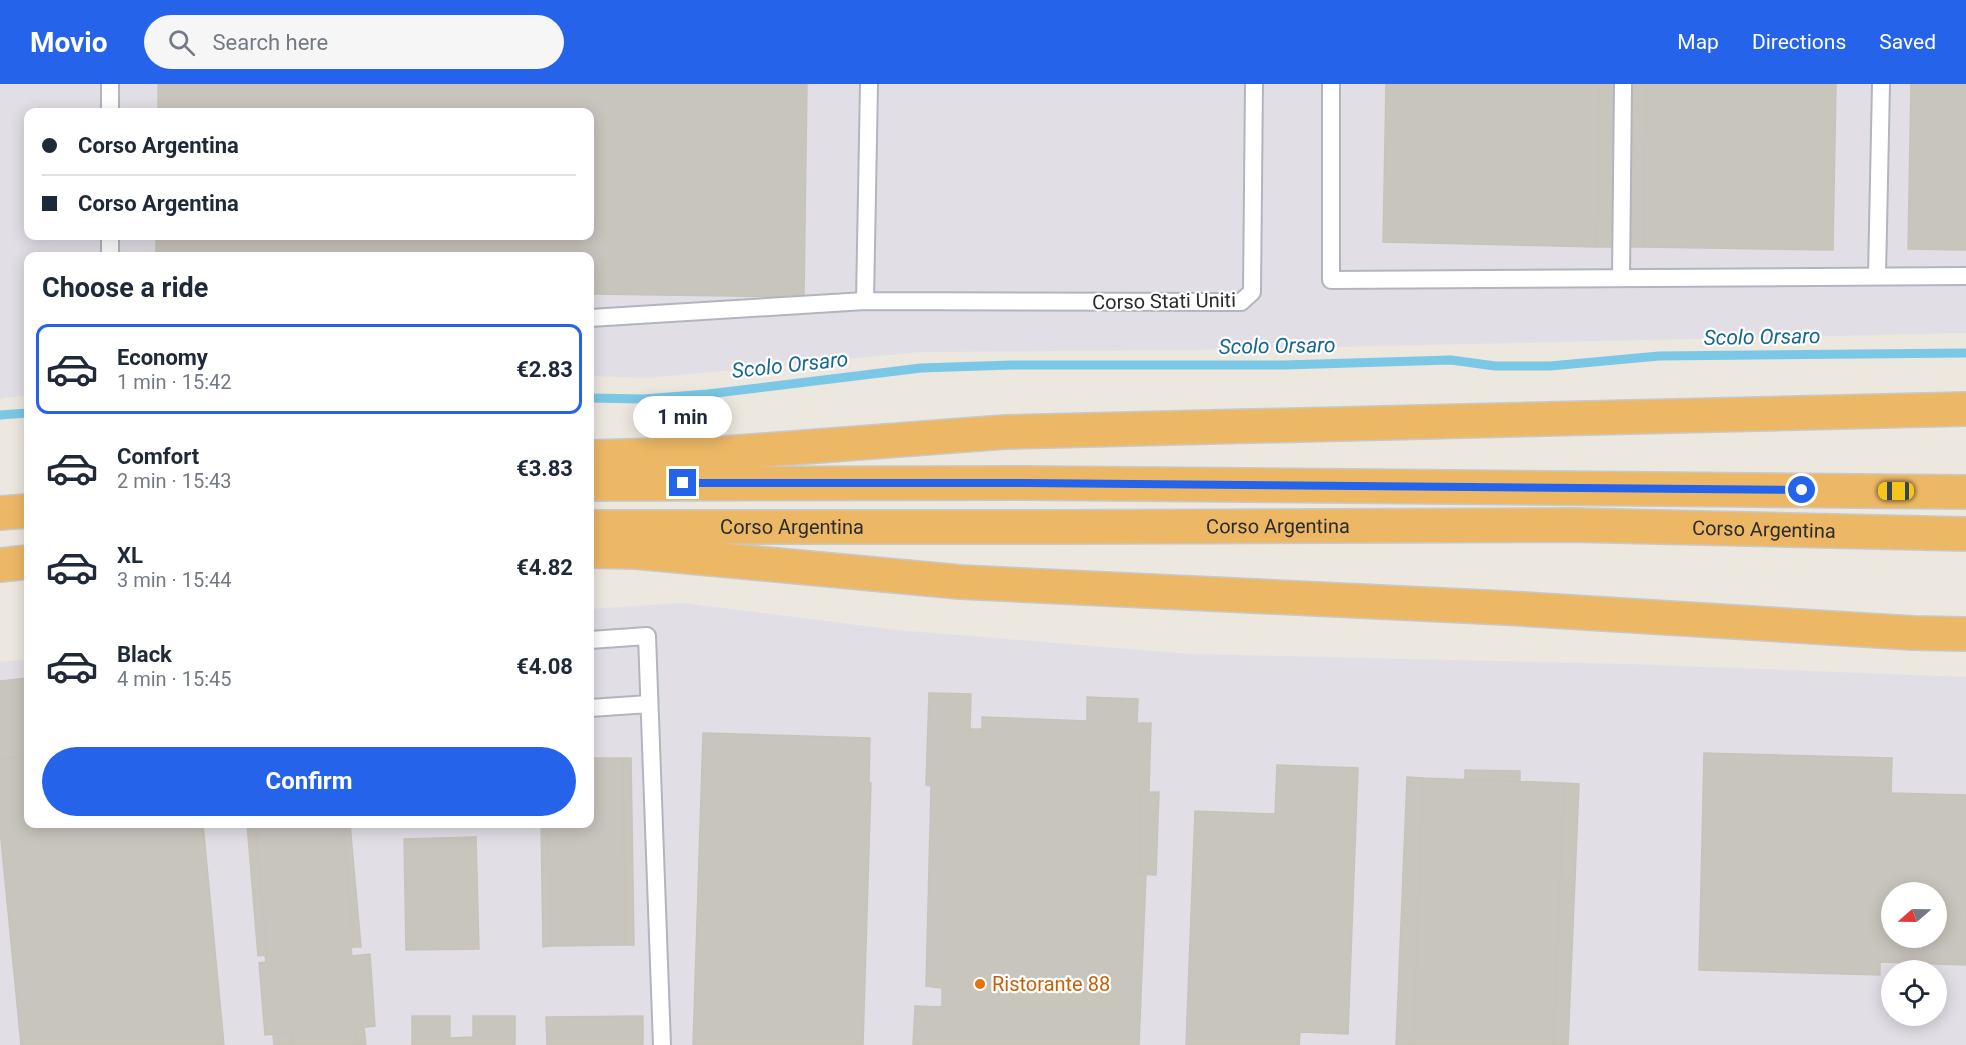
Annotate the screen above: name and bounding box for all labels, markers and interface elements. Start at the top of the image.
search box [144,15,564,69]
text: Movio [30,26,108,59]
icon: search [165,26,198,59]
text: Search here [213,30,328,55]
text: Map [1677,30,1719,54]
text: Directions [1752,30,1846,54]
text: Saved [1879,30,1936,54]
text: Corso Argentina [78,133,239,158]
text: Corso Argentina [78,191,239,216]
text: Choose a ride [42,272,208,304]
street label: Corso Stati Uniti [1092,288,1236,314]
water label: Scolo Orsaro [1703,324,1821,350]
water label: Scolo Orsaro [1218,333,1336,359]
icon: car [45,342,99,396]
text: Economy [117,345,208,370]
water label: Scolo Orsaro [731,347,849,383]
text: €2.83 [516,357,573,382]
text: 1 min · 15:42 [117,370,232,394]
callout: 1 min [634,396,732,438]
text: 1 min [657,405,708,429]
icon: car [45,441,99,495]
text: Comfort [117,444,199,469]
text: €3.83 [516,456,573,481]
text: 2 min · 15:43 [117,469,232,493]
route end [669,469,696,496]
route start [1788,476,1815,503]
car [1878,482,1914,500]
street label: Corso Argentina [1206,514,1350,538]
street label: Corso Argentina [720,515,864,539]
street label: Corso Argentina [1692,516,1836,543]
icon: car [45,540,99,594]
text: XL [117,543,143,568]
text: €4.82 [516,555,573,580]
text: 3 min · 15:44 [117,568,232,592]
icon: car [45,639,99,693]
text: Black [117,642,172,667]
text: €4.08 [516,654,573,679]
text: 4 min · 15:45 [117,667,232,691]
button: Confirm [42,747,576,816]
north arrow [1881,882,1947,948]
map controls [1881,882,1947,1026]
button: locate [1881,960,1947,1026]
place label: Ristorante 88 [992,972,1110,996]
marker: Ristorante 88 [973,977,987,991]

